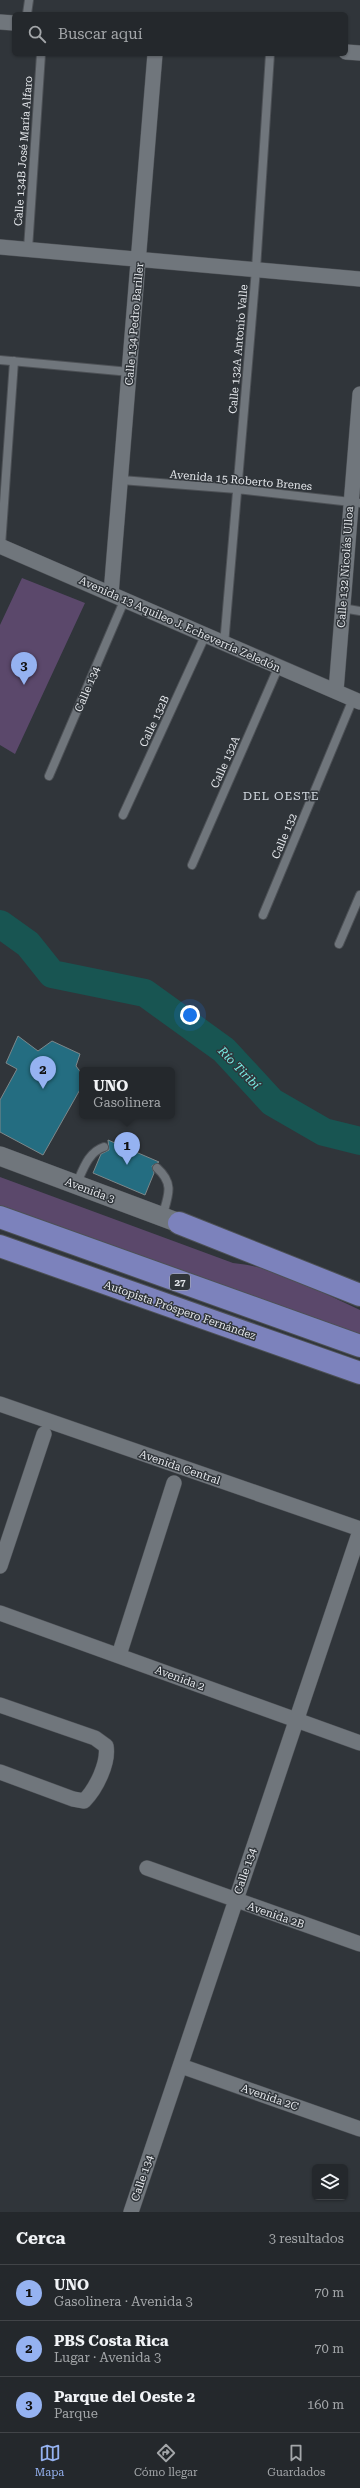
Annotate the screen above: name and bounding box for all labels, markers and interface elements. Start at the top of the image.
search box [12,12,348,56]
icon: search [26,23,48,45]
text: Buscar aquí [58,25,142,43]
street label: Calle 134B José María Alfaro [12,75,35,227]
street label: Calle 134 Pedro Bariller [123,262,146,386]
street label: Calle 132A Antonio Valle [226,284,251,414]
street label: Avenida 15 Roberto Brenes [169,468,313,493]
street label: Calle 132 Nicolás Ulloa [335,506,356,628]
street label: Avenida 13 Aquileo J. Echeverría Zeledón [77,574,283,675]
pin: 3 [11,652,37,685]
street label: Calle 134 [72,664,103,714]
street label: Calle 132B [137,693,172,749]
street label: Calle 132A [208,734,243,790]
district label: DEL OESTE [243,789,319,803]
street label: Calle 132 [269,812,300,861]
your location [180,1005,200,1025]
water label: Río Tiribí [215,1043,263,1092]
pin: 2 [30,1056,56,1089]
popup [79,1067,175,1119]
text: UNO [93,1077,128,1095]
text: Gasolinera [93,1095,161,1110]
pin: 1 [114,1132,140,1165]
street label: Avenida 3 [63,1175,116,1206]
road number: 27 [170,1274,190,1290]
street label: Autopista Próspero Fernández [102,1278,257,1343]
street label: Avenida Central [138,1448,223,1488]
street label: Avenida 2 [153,1663,207,1693]
street label: Calle 134 [232,1846,260,1896]
street label: Avenida 2B [246,1900,306,1931]
street label: Avenida 2C [239,2082,300,2113]
street label: Calle 134 [129,2153,157,2203]
map controls [312,2164,348,2200]
button: layers [312,2164,348,2200]
text: Cerca [16,2228,66,2248]
text: 3 resultados [269,2231,344,2246]
text: UNO [54,2276,89,2294]
text: 1 [25,2285,33,2300]
text: 70 m [314,2285,344,2300]
text: Gasolinera · Avenida 3 [54,2294,193,2309]
text: PBS Costa Rica [54,2332,169,2350]
text: 2 [25,2341,33,2356]
text: 70 m [314,2341,344,2356]
text: Lugar · Avenida 3 [54,2350,161,2365]
text: Parque del Oeste 2 [54,2388,195,2406]
text: 3 [25,2397,33,2412]
text: 160 m [307,2397,344,2412]
text: Parque [54,2406,98,2421]
tab: Mapa [35,2442,64,2479]
tab: Cómo llegar [134,2442,198,2479]
tab: Guardados [267,2442,325,2479]

